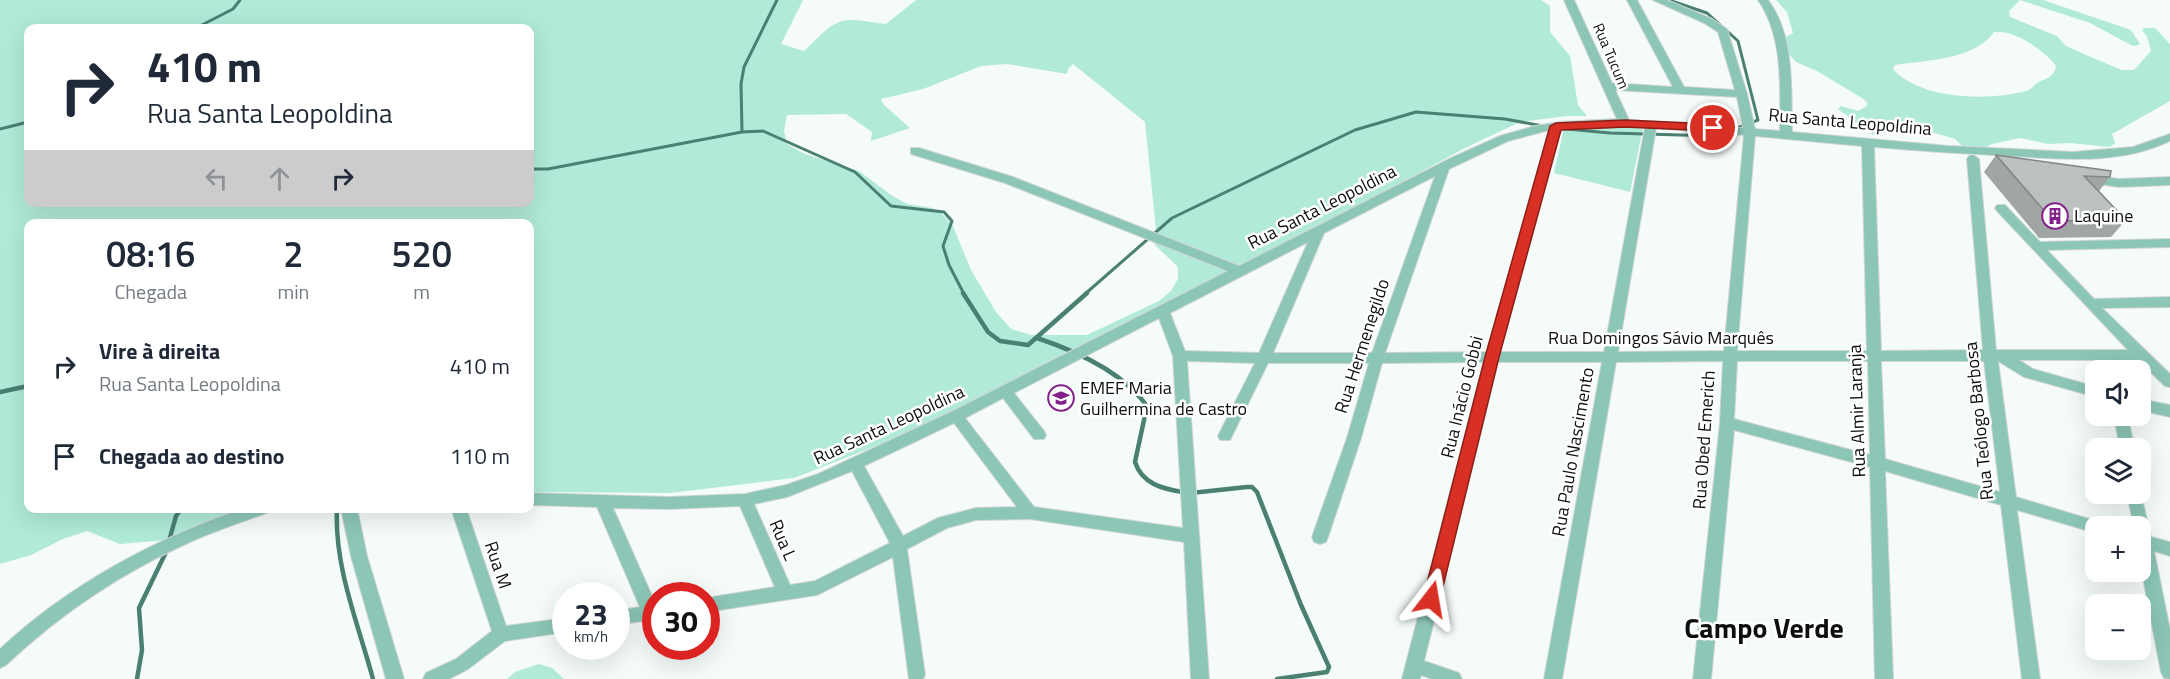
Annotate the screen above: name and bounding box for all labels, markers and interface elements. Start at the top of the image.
street label: Rua Tucum [1587,19,1636,92]
text: 410 m [147,34,262,98]
icon: right [48,48,126,126]
text: Rua Santa Leopoldina [147,92,393,133]
street label: Rua Santa Leopoldina [1767,101,1933,142]
pin [1687,102,1738,153]
icon: arrive [1696,111,1729,144]
street label: Rua Santa Leopoldina [1243,157,1401,256]
icon: left [200,162,233,195]
icon: ahead [263,162,296,195]
icon: right [326,162,359,195]
building icon: Laquine [2040,201,2070,231]
place label: Laquine [2074,202,2133,229]
text: 08:16 [106,226,195,281]
text: 2 [283,226,303,281]
text: 520 [391,226,452,281]
street label: Rua Hermenegildo [1327,275,1396,417]
text: Chegada [114,276,187,307]
text: min [277,276,309,307]
text: m [413,276,430,307]
street label: Rua Domingos Sávio Marquês [1548,324,1774,351]
street label: Rua Inácio Gobbi [1433,333,1490,461]
text: Vire à direita [99,334,220,368]
street label: Rua Teólogo Barbosa [1957,341,2000,502]
street label: Rua Almir Laranja [1841,344,1872,478]
text: 410 m [450,349,510,383]
icon: right [48,350,81,383]
map controls [2085,360,2151,660]
button: sound [2085,360,2151,426]
street label: Rua Paulo Nascimento [1544,365,1601,539]
text: Rua Santa Leopoldina [99,368,281,399]
street label: Rua Obed Emerich [1685,370,1722,510]
place label: EMEF Maria Guilhermina de Castro [1080,374,1247,422]
street label: Rua Santa Leopoldina [809,378,969,471]
school or university icon: EMEF Maria Guilhermina de Castro [1046,383,1076,413]
button: layers [2085,438,2151,504]
text: Chegada ao destino [99,439,285,473]
text: 110 m [450,439,510,473]
icon: arrive [48,440,81,473]
street label: Rua L [763,515,804,565]
button: + [2085,516,2151,582]
street label: Rua M [478,537,519,592]
position arrow [1399,567,1463,631]
speed limit sign: 30 [642,582,720,660]
text: 23 [574,591,608,637]
button: − [2085,594,2151,660]
district label: Campo Verde [1684,606,1844,649]
text: km/h [574,625,608,648]

